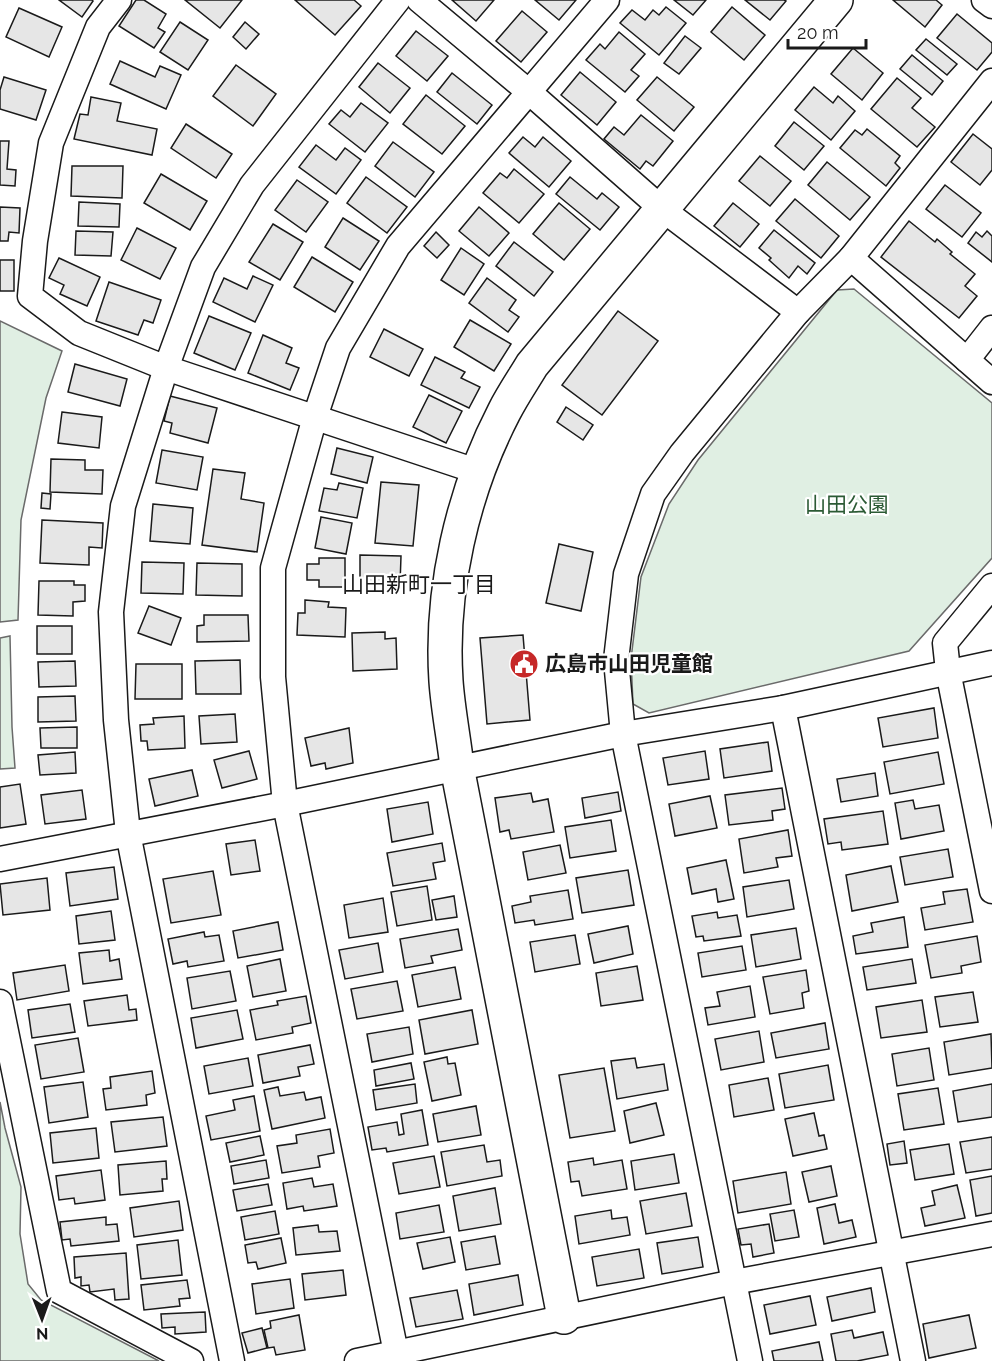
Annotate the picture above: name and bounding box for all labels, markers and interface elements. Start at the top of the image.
scale bar [788,12,866,50]
text: 20 m [797,22,839,43]
park label: 山田公園 [805,492,889,517]
district label: 山田新町一丁目 [342,571,496,597]
public building icon: 広島市山田児童館 [508,648,540,680]
place label: 広島市山田児童館 [545,651,713,676]
north arrow [12,1289,72,1349]
text: N [36,1324,49,1343]

